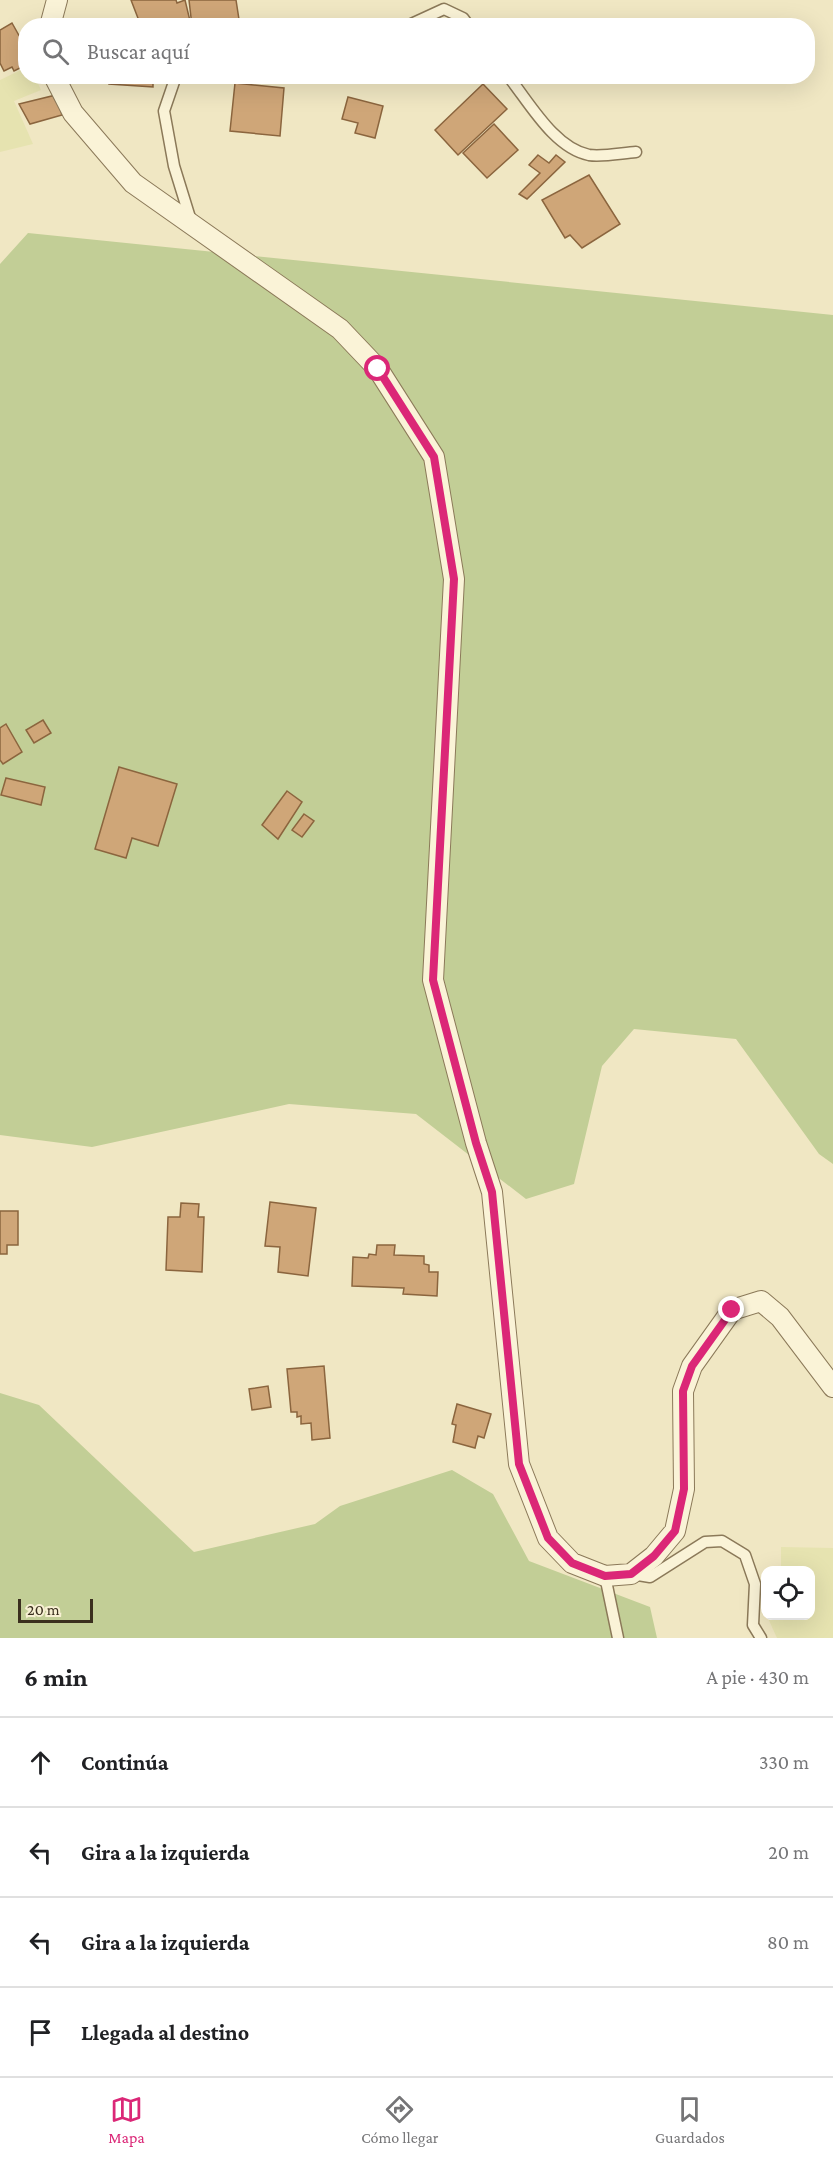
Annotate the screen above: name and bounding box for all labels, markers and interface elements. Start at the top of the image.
search box [18,18,815,84]
icon: search [39,35,72,68]
text: Buscar aquí [87,39,189,64]
route start [364,355,390,381]
route end [718,1296,744,1322]
map controls [761,1566,815,1620]
button: locate [761,1566,815,1620]
scale bar [18,1596,93,1624]
text: 20 m [27,1601,60,1618]
text: 6 min [24,1663,88,1692]
text: A pie · 430 m [706,1666,809,1688]
icon: ahead [24,1746,57,1779]
text: Continúa [81,1750,168,1775]
text: 330 m [759,1751,809,1773]
icon: left [24,1836,57,1869]
text: Gira a la izquierda [81,1840,250,1865]
text: 20 m [768,1841,809,1863]
icon: left [24,1926,57,1959]
text: Gira a la izquierda [81,1930,250,1955]
text: 80 m [767,1931,809,1953]
icon: arrive [24,2016,57,2049]
text: Llegada al destino [81,2020,249,2045]
tab: Mapa [108,2093,145,2146]
tab: Cómo llegar [361,2093,438,2146]
tab: Guardados [655,2093,725,2146]

